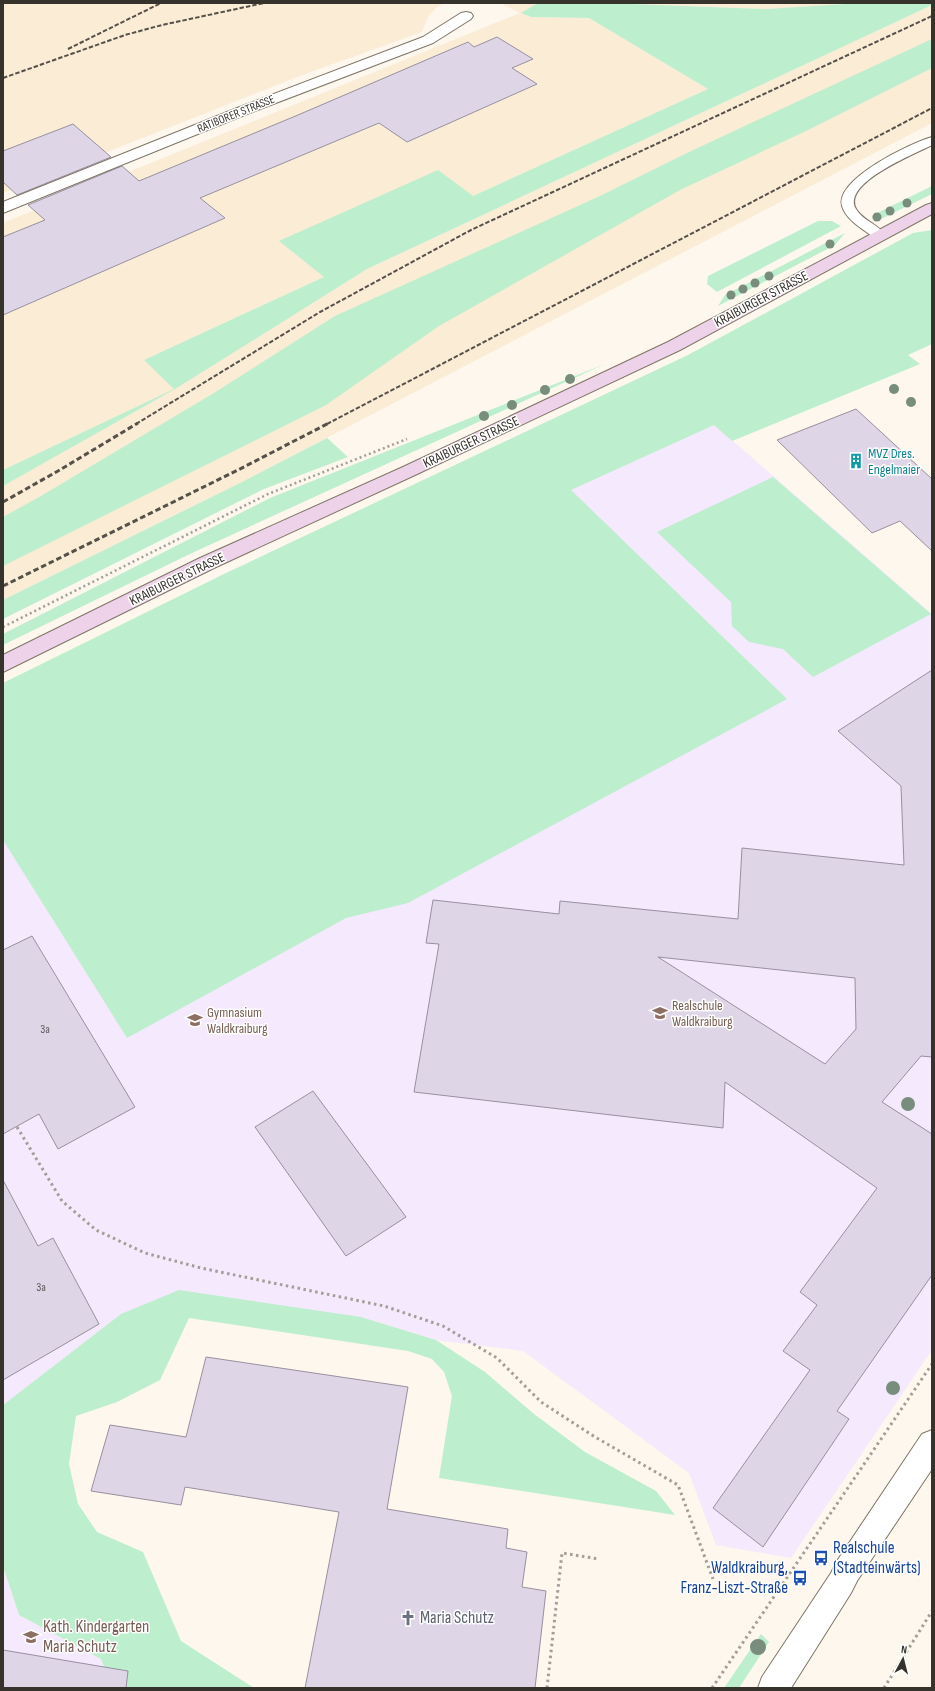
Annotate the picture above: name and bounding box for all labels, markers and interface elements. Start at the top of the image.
street label: RATIBORER STRASSE [195,92,277,136]
street label: KRAIBURGER STRASSE [711,267,811,331]
street label: KRAIBURGER STRASSE [420,412,522,472]
place label: MVZ Dres. Engelmaier [868,445,920,478]
building icon: MVZ Dres. Engelmaier [847,452,865,470]
street label: KRAIBURGER STRASSE [127,548,228,609]
place label: Realschule Waldkraiburg [672,997,733,1030]
place label: Gymnasium Waldkraiburg [207,1004,268,1037]
school or university icon: Realschule Waldkraiburg [651,1004,669,1022]
school or university icon: Gymnasium Waldkraiburg [186,1011,204,1029]
house number: 3a [40,1022,50,1037]
house number: 3a [36,1280,46,1295]
place label: Realschule (Stadteinwärts) [833,1538,921,1578]
bus stop icon: Realschule (Stadteinwärts) [812,1549,830,1567]
place label: Waldkraiburg, Franz-Liszt-Straße [681,1558,788,1598]
bus stop icon: Waldkraiburg, Franz-Liszt-Straße [791,1569,809,1587]
place label: Maria Schutz [420,1608,494,1628]
church icon: Maria Schutz [399,1609,417,1627]
place label: Kath. Kindergarten Maria Schutz [43,1617,149,1657]
school or university icon: Kath. Kindergarten Maria Schutz [22,1628,40,1646]
north arrow [883,1639,923,1679]
text: N [900,1643,908,1656]

